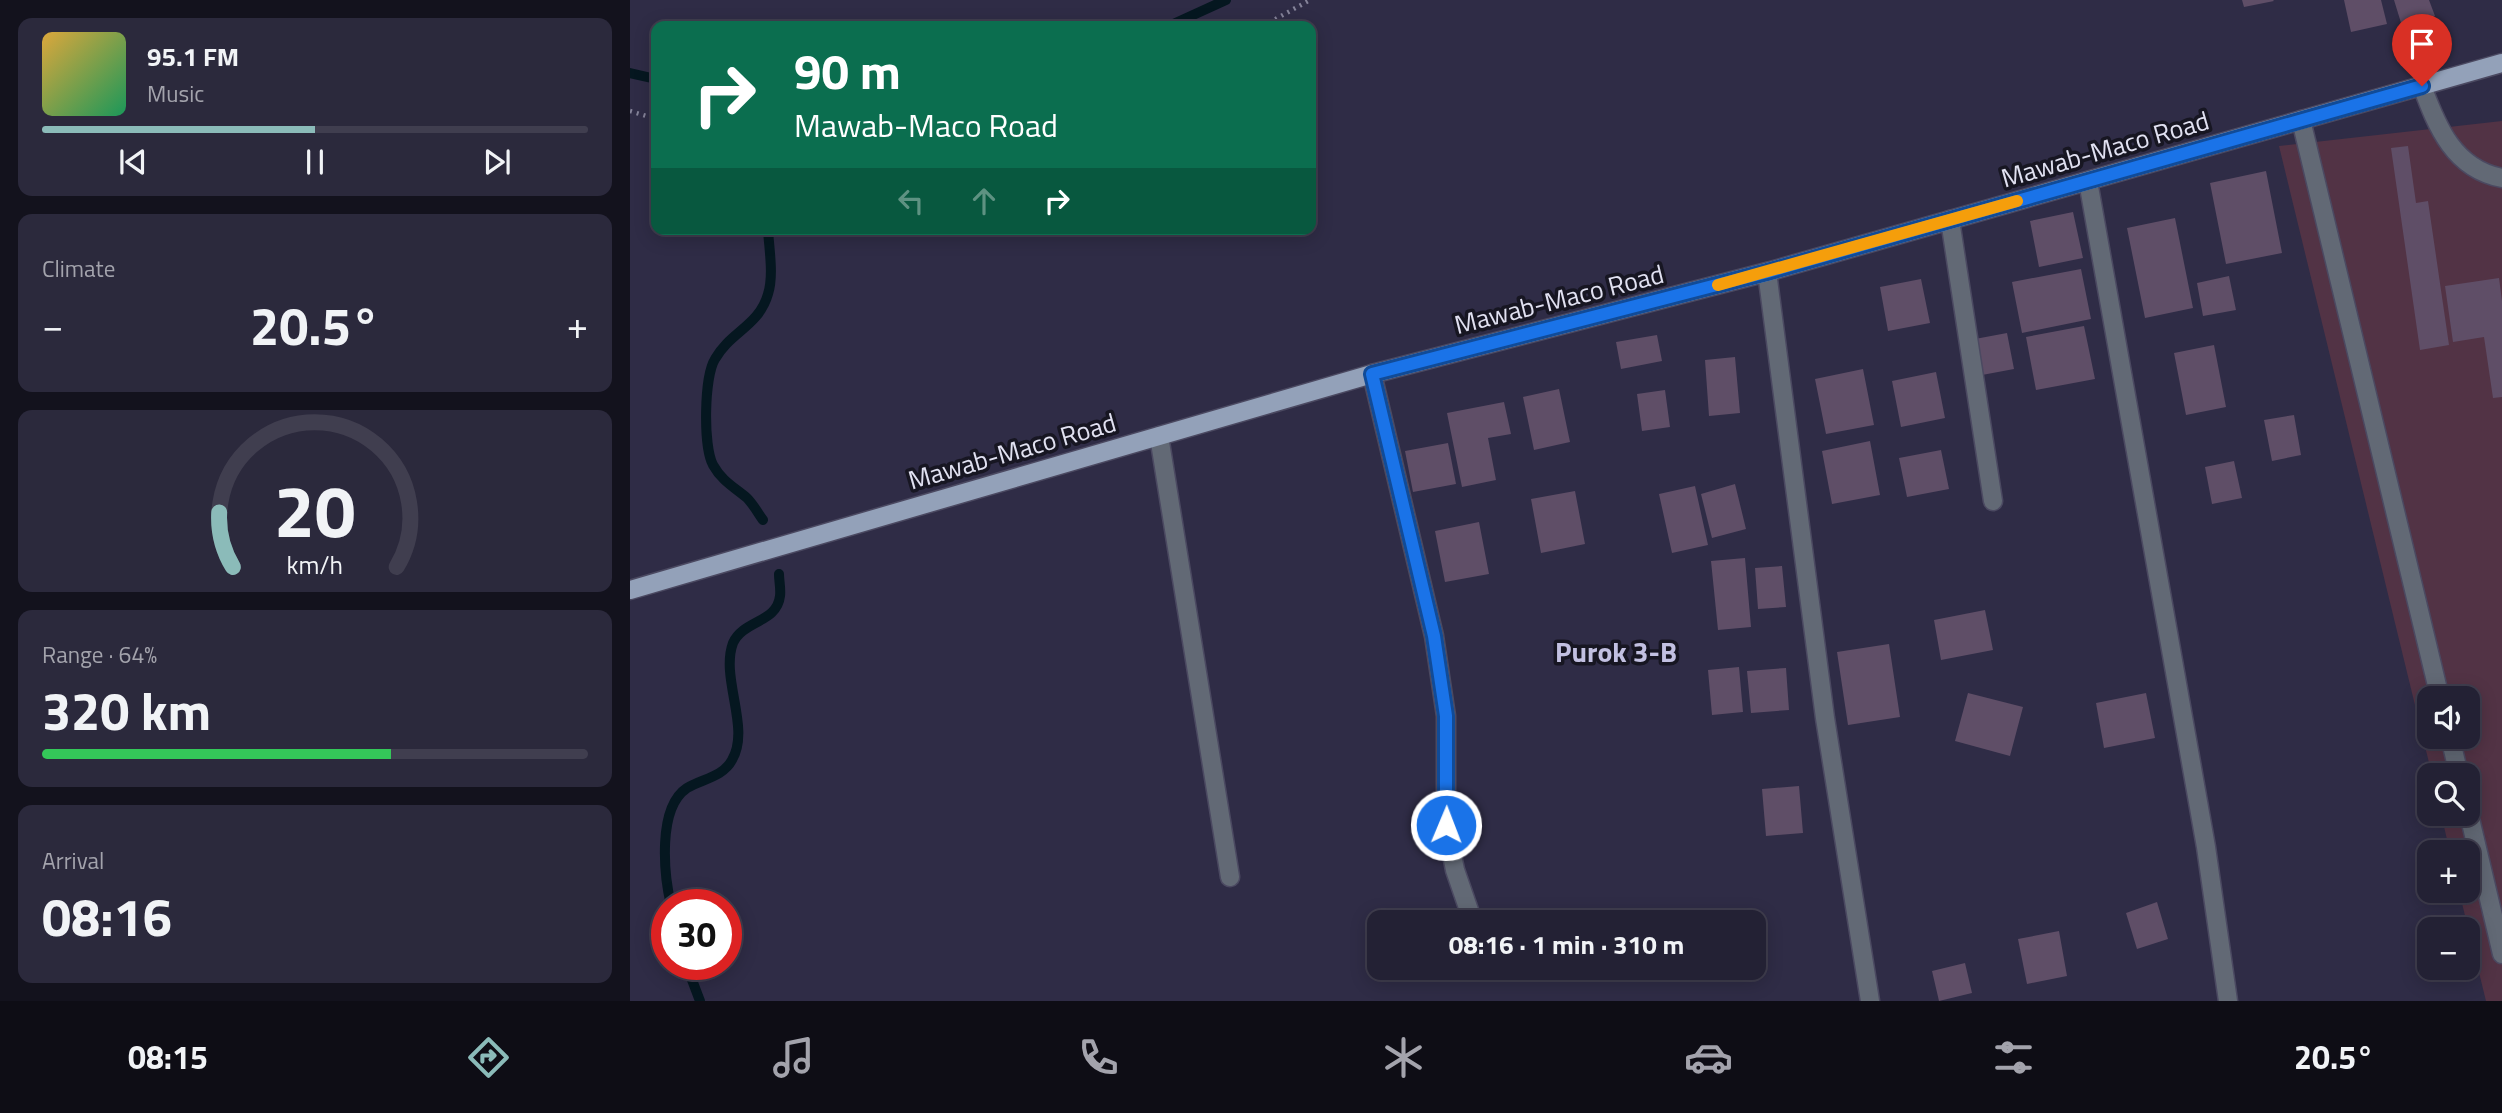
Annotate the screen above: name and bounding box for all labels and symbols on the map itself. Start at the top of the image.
pin [2392,14,2452,86]
street label: Mawab-Maco Road [1997,101,2213,197]
street label: Mawab-Maco Road [1450,254,1668,344]
street label: Mawab-Maco Road [904,403,1120,499]
district label: Purok 3-B [1555,630,1677,673]
position arrow [1409,788,1483,862]
speed limit sign: 30 [651,889,742,980]

